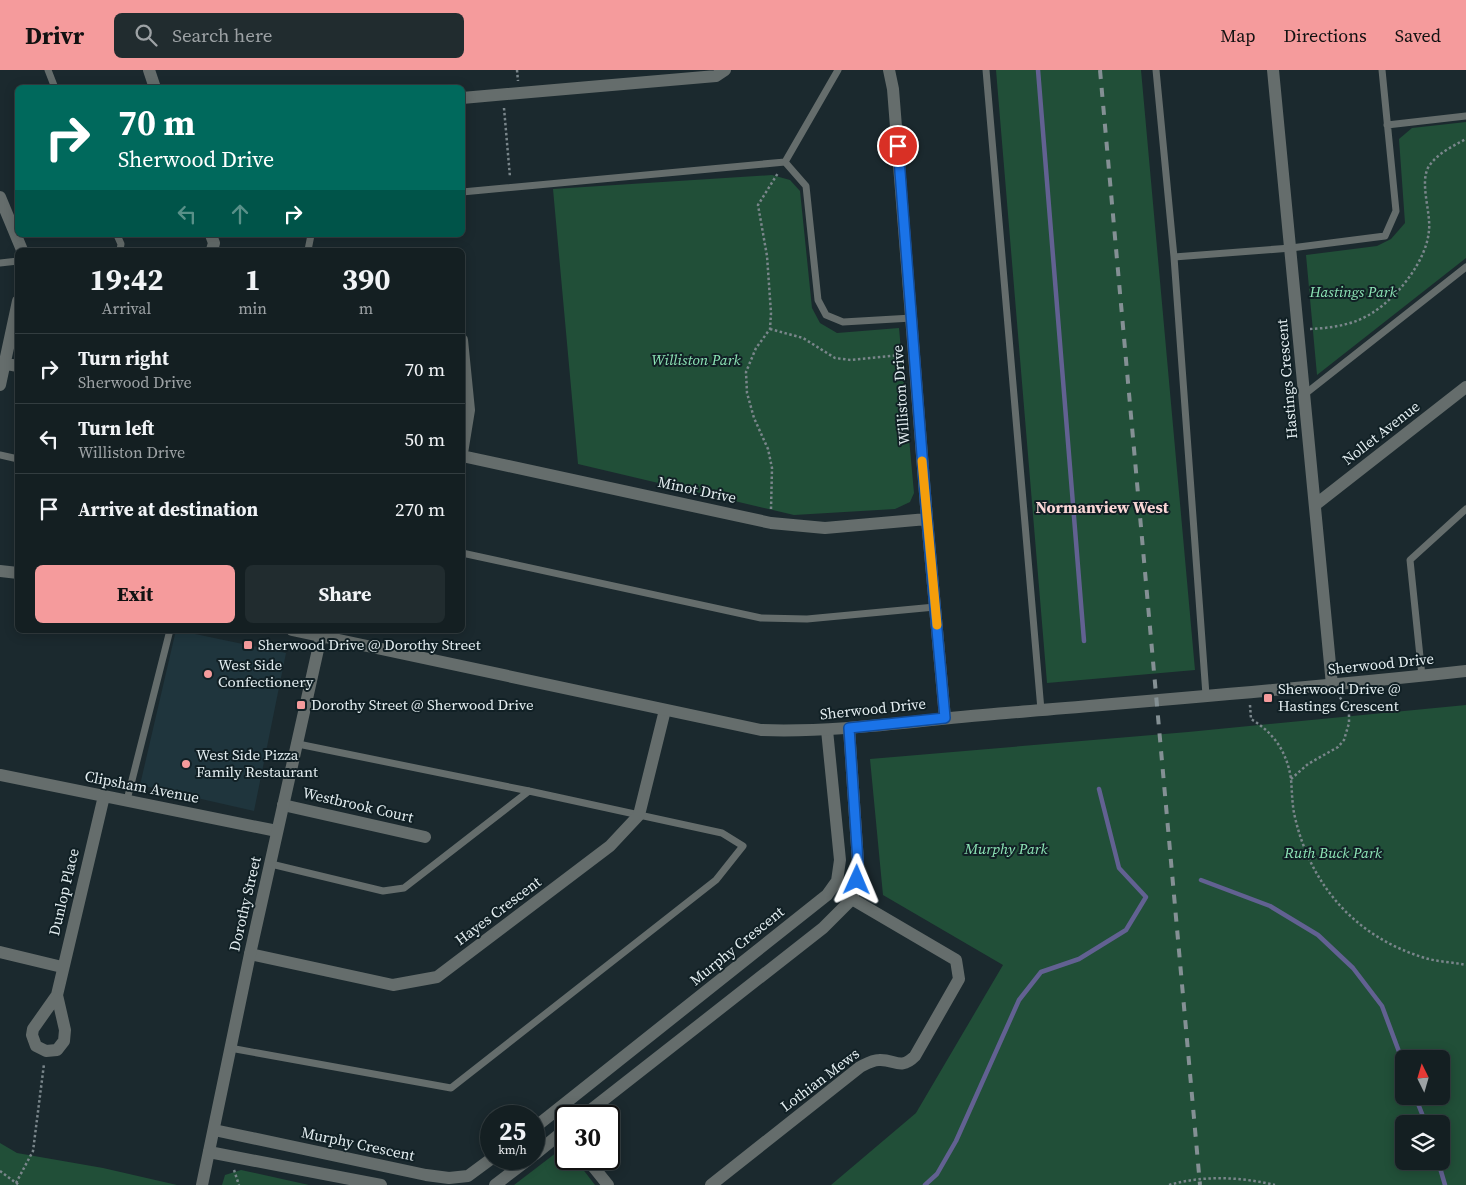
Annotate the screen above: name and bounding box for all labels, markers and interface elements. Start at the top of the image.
search box [114,13,464,58]
text: Drivr [25,19,84,52]
icon: search [132,21,160,49]
text: Search here [172,22,273,48]
text: Map [1220,23,1256,48]
text: Directions [1284,23,1367,48]
text: Saved [1395,23,1441,48]
text: 70 m [118,99,195,147]
icon: right [35,105,100,170]
pin [877,125,919,167]
icon: arrive [884,132,912,160]
text: Sherwood Drive [118,144,274,174]
icon: left [173,200,201,228]
icon: ahead [226,200,254,228]
icon: right [279,200,307,228]
text: 19:42 [90,259,164,300]
text: 1 [244,259,261,300]
text: 390 [342,259,390,300]
park label: Hastings Park [1308,281,1397,302]
text: Arrival [102,297,151,319]
text: min [238,297,267,319]
text: m [359,297,373,319]
street label: Hastings Crescent [1271,318,1302,440]
street label: Williston Drive [887,344,914,446]
text: Turn right [78,345,169,371]
park label: Williston Park [652,349,741,370]
icon: right [35,355,63,383]
text: 70 m [404,356,445,382]
text: Sherwood Drive [78,371,192,393]
street label: Nollet Avenue [1338,395,1424,470]
text: Turn left [78,415,154,441]
icon: left [35,425,63,453]
text: 50 m [404,426,445,452]
text: Williston Drive [78,441,185,463]
street label: Minot Drive [656,471,739,508]
icon: arrive [35,495,63,523]
text: Arrive at destination [78,496,258,522]
text: 270 m [395,496,445,522]
district label: Normanview West [1036,496,1169,518]
button: Exit [35,565,235,623]
button: Share [245,565,445,623]
place label: Sherwood Drive @ Dorothy Street [258,634,481,655]
marker: Sherwood Drive @ Dorothy Street [242,639,254,651]
street label: Sherwood Drive [1327,647,1435,680]
place label: West Side Confectionery [218,654,314,692]
marker: West Side Confectionery [202,668,214,680]
place label: Sherwood Drive @ Hastings Crescent [1278,678,1401,716]
street label: Sherwood Drive [819,692,927,725]
marker: Sherwood Drive @ Hastings Crescent [1262,692,1274,704]
place label: Dorothy Street @ Sherwood Drive [311,694,534,715]
marker: Dorothy Street @ Sherwood Drive [295,699,307,711]
place label: West Side Pizza Family Restaurant [196,744,318,782]
marker: West Side Pizza Family Restaurant [180,758,192,770]
street label: Clipsham Avenue [83,765,201,808]
street label: Westbrook Court [301,782,416,827]
park label: Murphy Park [963,838,1048,859]
park label: Ruth Buck Park [1283,842,1383,863]
street label: Dunlop Place [43,846,84,938]
position arrow [830,853,882,905]
street label: Dorothy Street [223,854,266,953]
street label: Hayes Crescent [450,871,545,950]
street label: Murphy Crescent [685,901,788,990]
street label: Lothian Mews [776,1043,864,1116]
north arrow [1395,1050,1450,1105]
map controls [1395,1050,1450,1170]
speed limit sign: 30 [555,1105,620,1170]
text: 25 [499,1114,526,1148]
button: layers [1395,1115,1450,1170]
street label: Murphy Crescent [300,1121,417,1166]
text: km/h [498,1142,527,1158]

